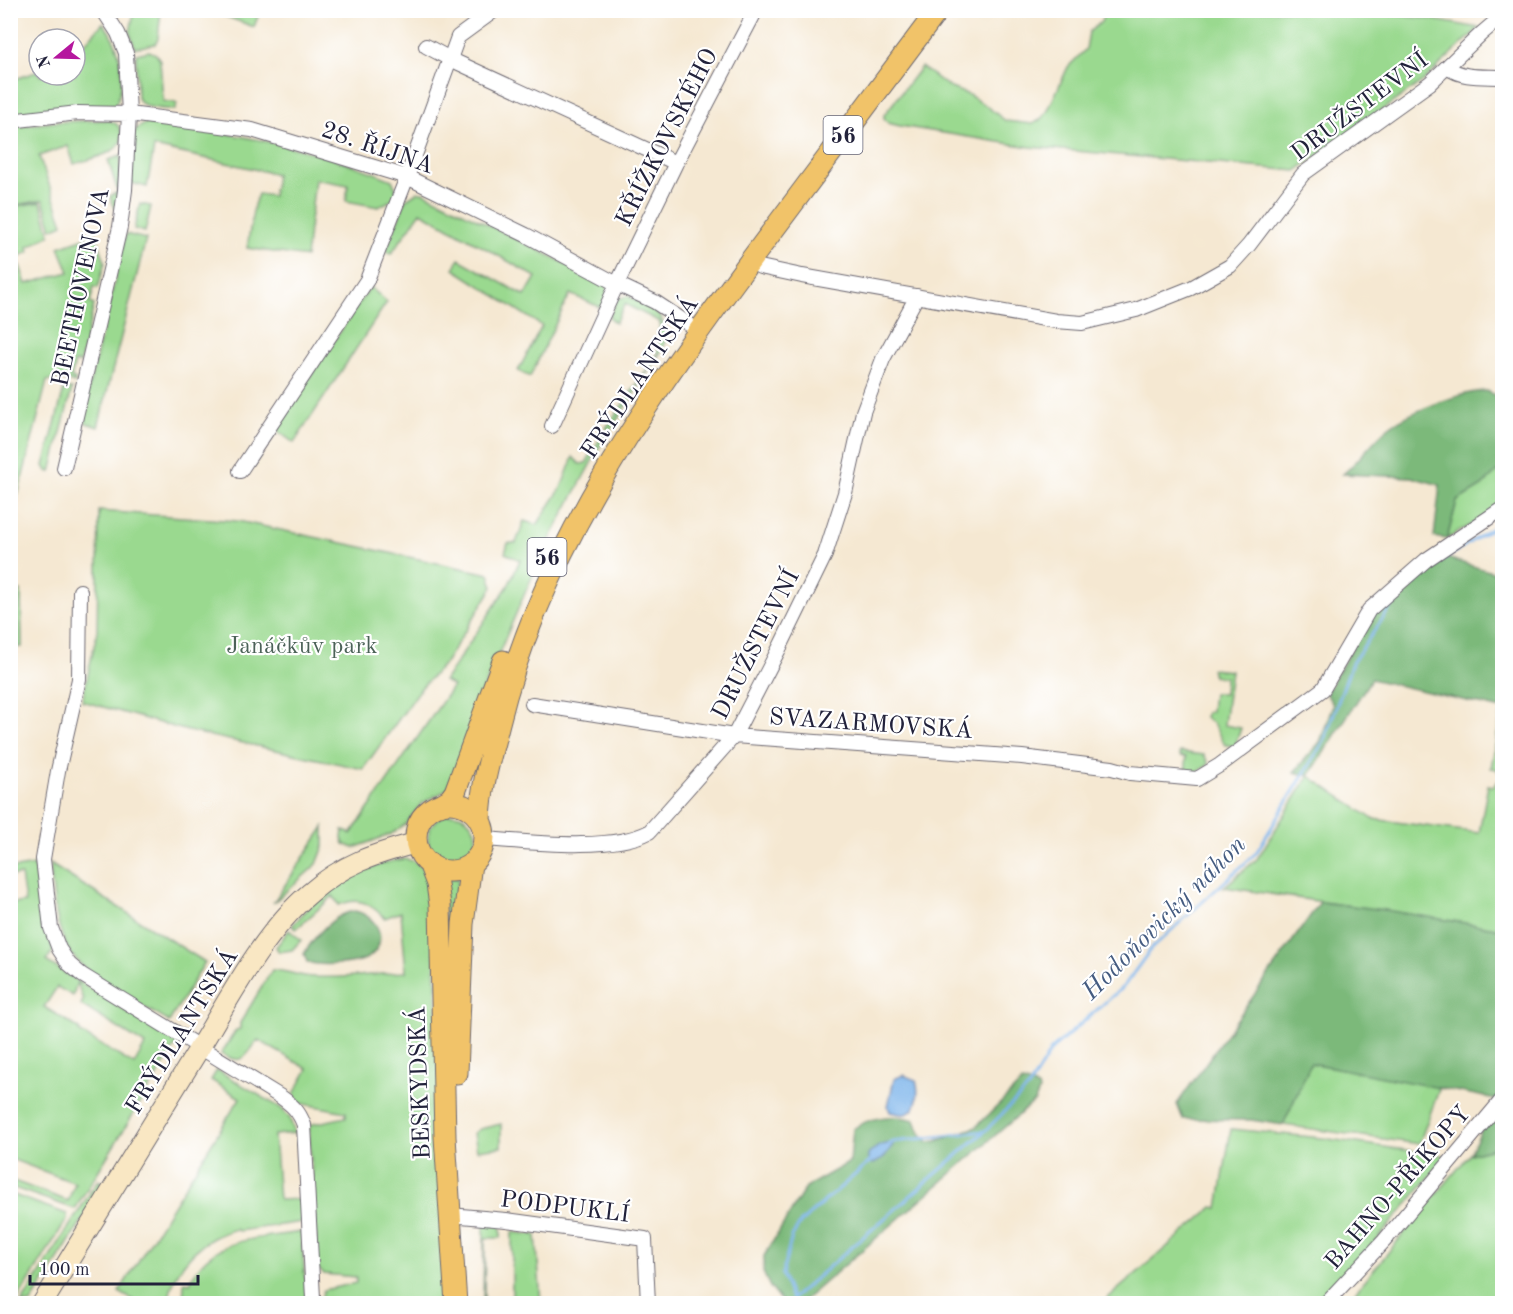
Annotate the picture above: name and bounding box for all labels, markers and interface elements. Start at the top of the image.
north arrow [27,27,87,87]
street label: KŘÍŽKOVSKÉHO [609,43,723,231]
street label: DRUŽSTEVNÍ [1285,45,1433,167]
text: N [35,52,54,70]
street label: 28. ŘÍJNA [318,115,438,179]
road number: 56 [824,116,862,154]
street label: BEETHOVENOVA [49,186,115,389]
street label: FRÝDLANTSKÁ [574,290,704,464]
road number: 56 [528,538,566,576]
street label: DRUŽSTEVNÍ [705,564,805,724]
park label: Janáčkův park [226,635,378,659]
street label: SVAZARMOVSKÁ [768,702,974,744]
water label: Hodoňovický náhon [1077,832,1251,1006]
street label: FRÝDLANTSKÁ [119,943,243,1119]
street label: BESKYDSKÁ [402,1006,436,1160]
street label: BAHNO-PŘÍKOPY [1318,1099,1476,1275]
street label: PODPUKLÍ [499,1184,631,1228]
scale bar [30,1248,198,1286]
text: 100 m [39,1261,90,1279]

